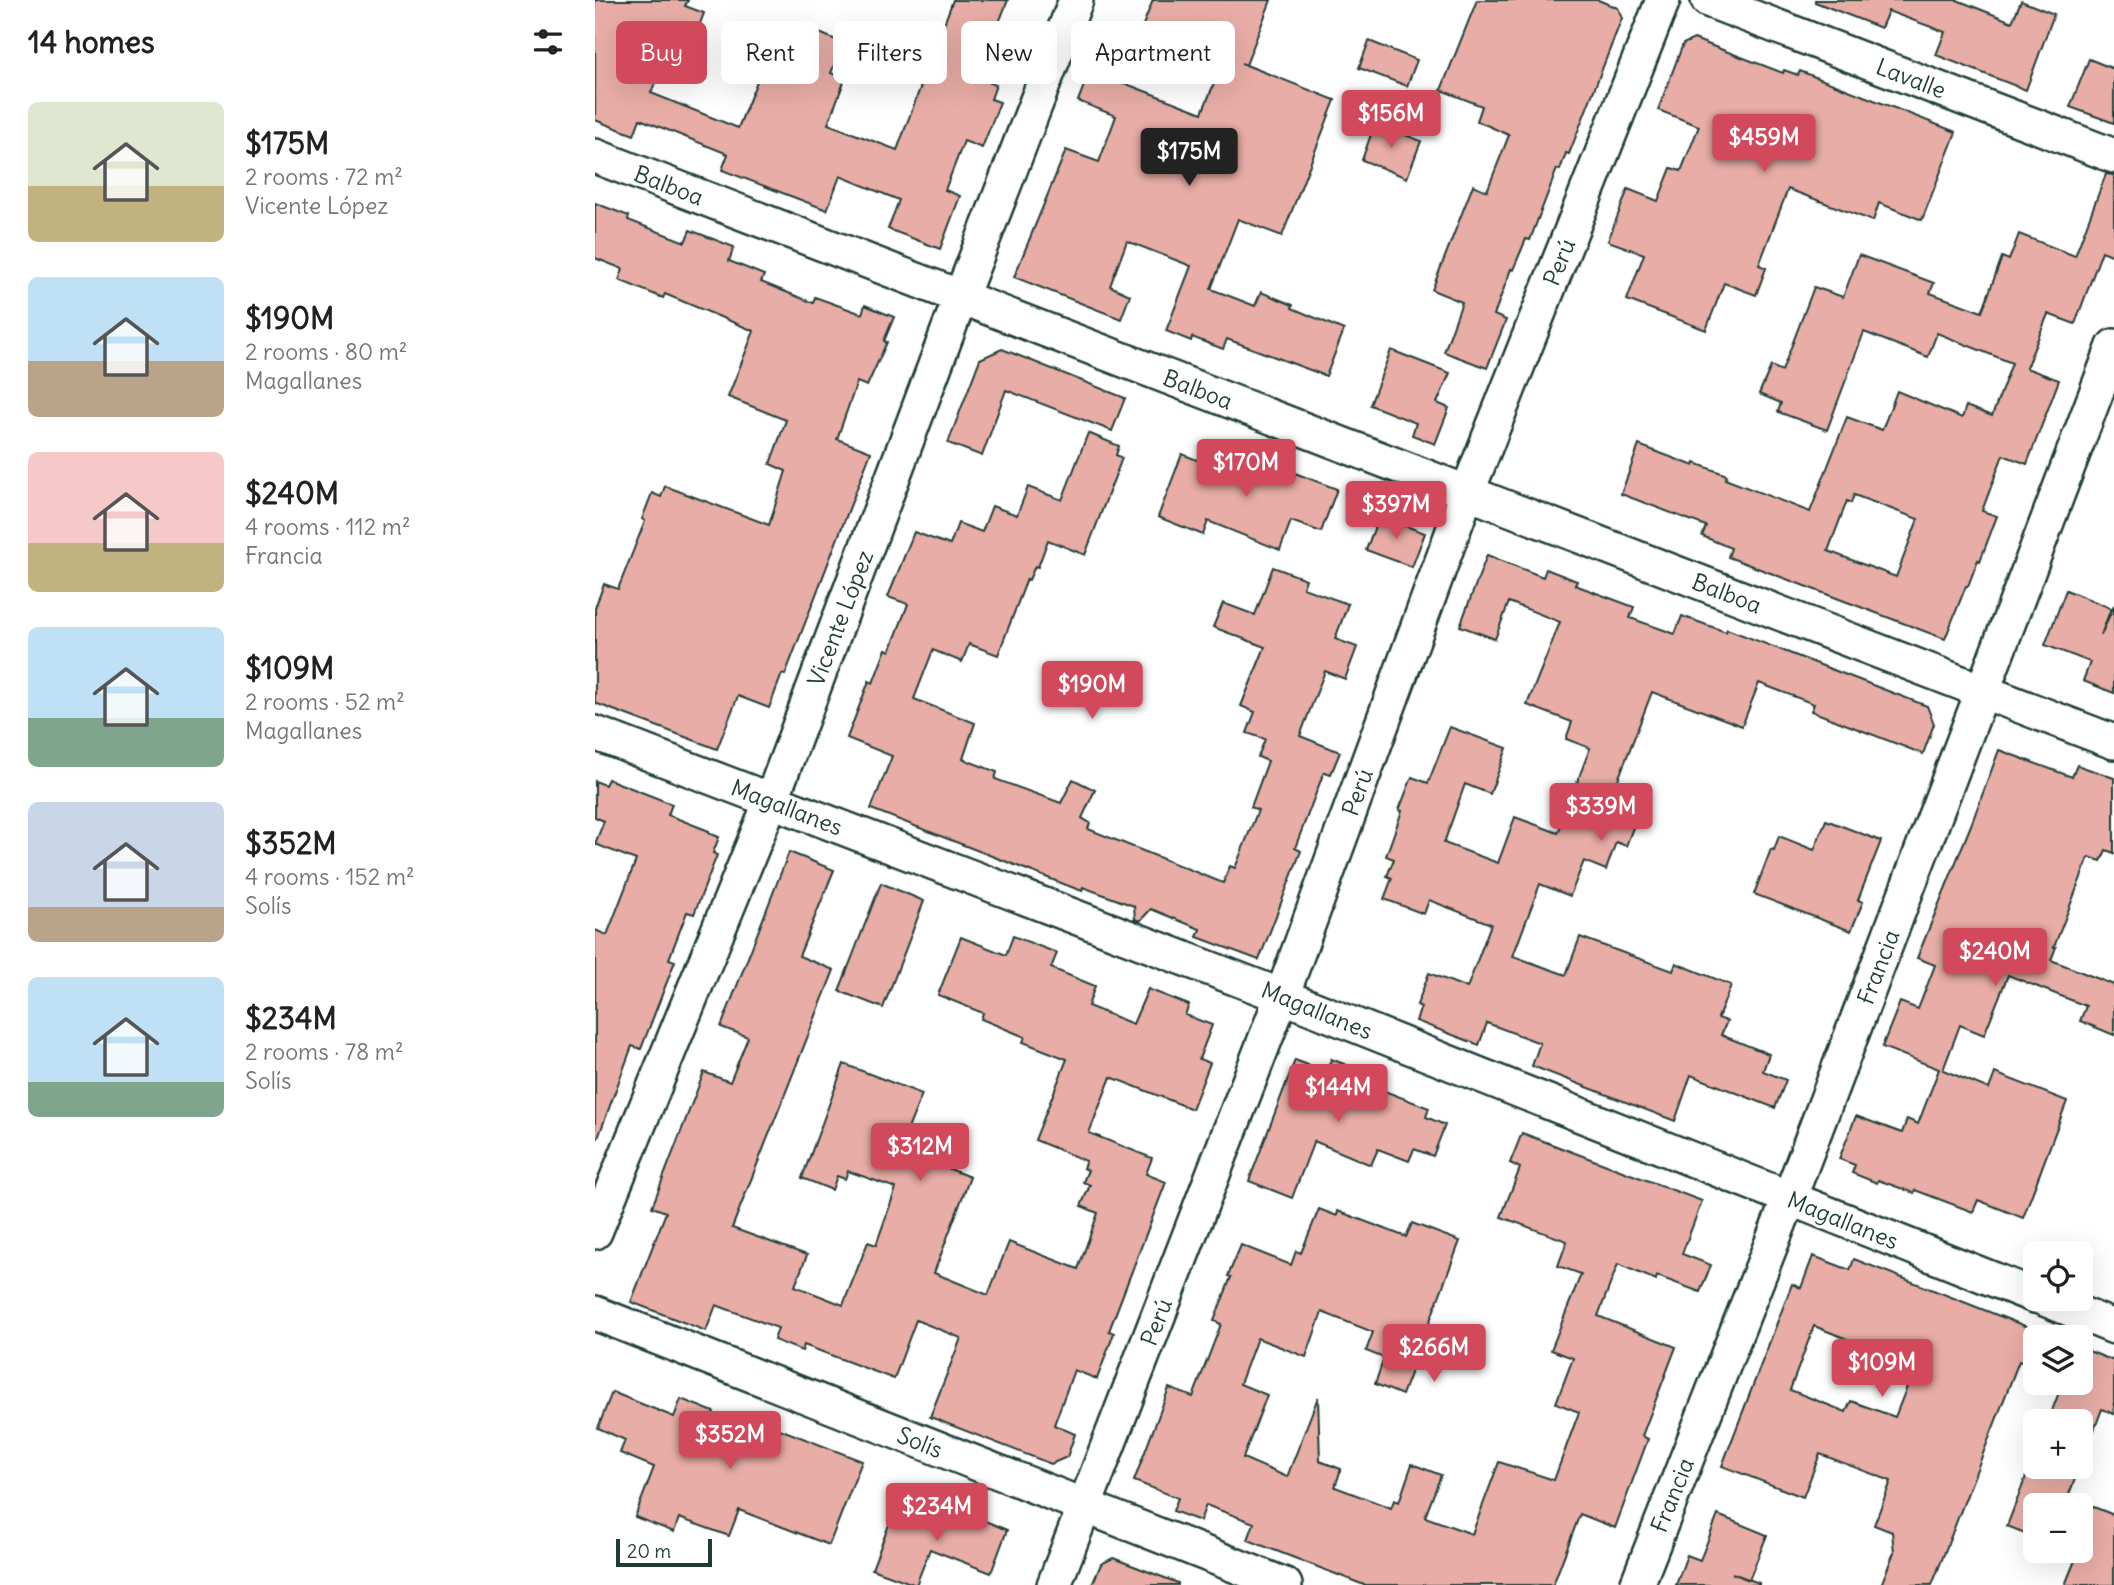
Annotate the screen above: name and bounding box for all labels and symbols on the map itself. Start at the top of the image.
street label: Lavalle [1872,51,1950,105]
pin: $156M [1342,90,1440,150]
pin: $459M [1715,114,1813,174]
pin: $175M [1140,128,1238,188]
street label: Balboa [630,159,708,211]
street label: Perú [1537,234,1581,290]
street label: Balboa [1159,363,1237,415]
pin: $170M [1197,440,1295,499]
pin: $397M [1347,482,1445,541]
street label: Vicente López [801,546,879,690]
street label: Balboa [1688,567,1766,619]
pin: $190M [1043,662,1141,721]
street label: Perú [1335,764,1379,820]
street label: Magallanes [727,772,847,842]
pin: $339M [1552,784,1650,843]
street label: Francia [1851,926,1905,1008]
pin: $240M [1946,928,2044,988]
street label: Magallanes [1257,975,1377,1045]
pin: $144M [1289,1064,1387,1124]
pin: $312M [871,1124,969,1183]
street label: Magallanes [1783,1185,1903,1255]
street label: Perú [1134,1294,1178,1350]
pin: $266M [1385,1324,1483,1384]
pin: $109M [1833,1340,1931,1399]
pin: $352M [681,1412,779,1471]
street label: Solís [893,1420,947,1464]
street label: Francia [1644,1454,1700,1536]
pin: $234M [888,1484,986,1543]
scale bar [616,1536,712,1568]

